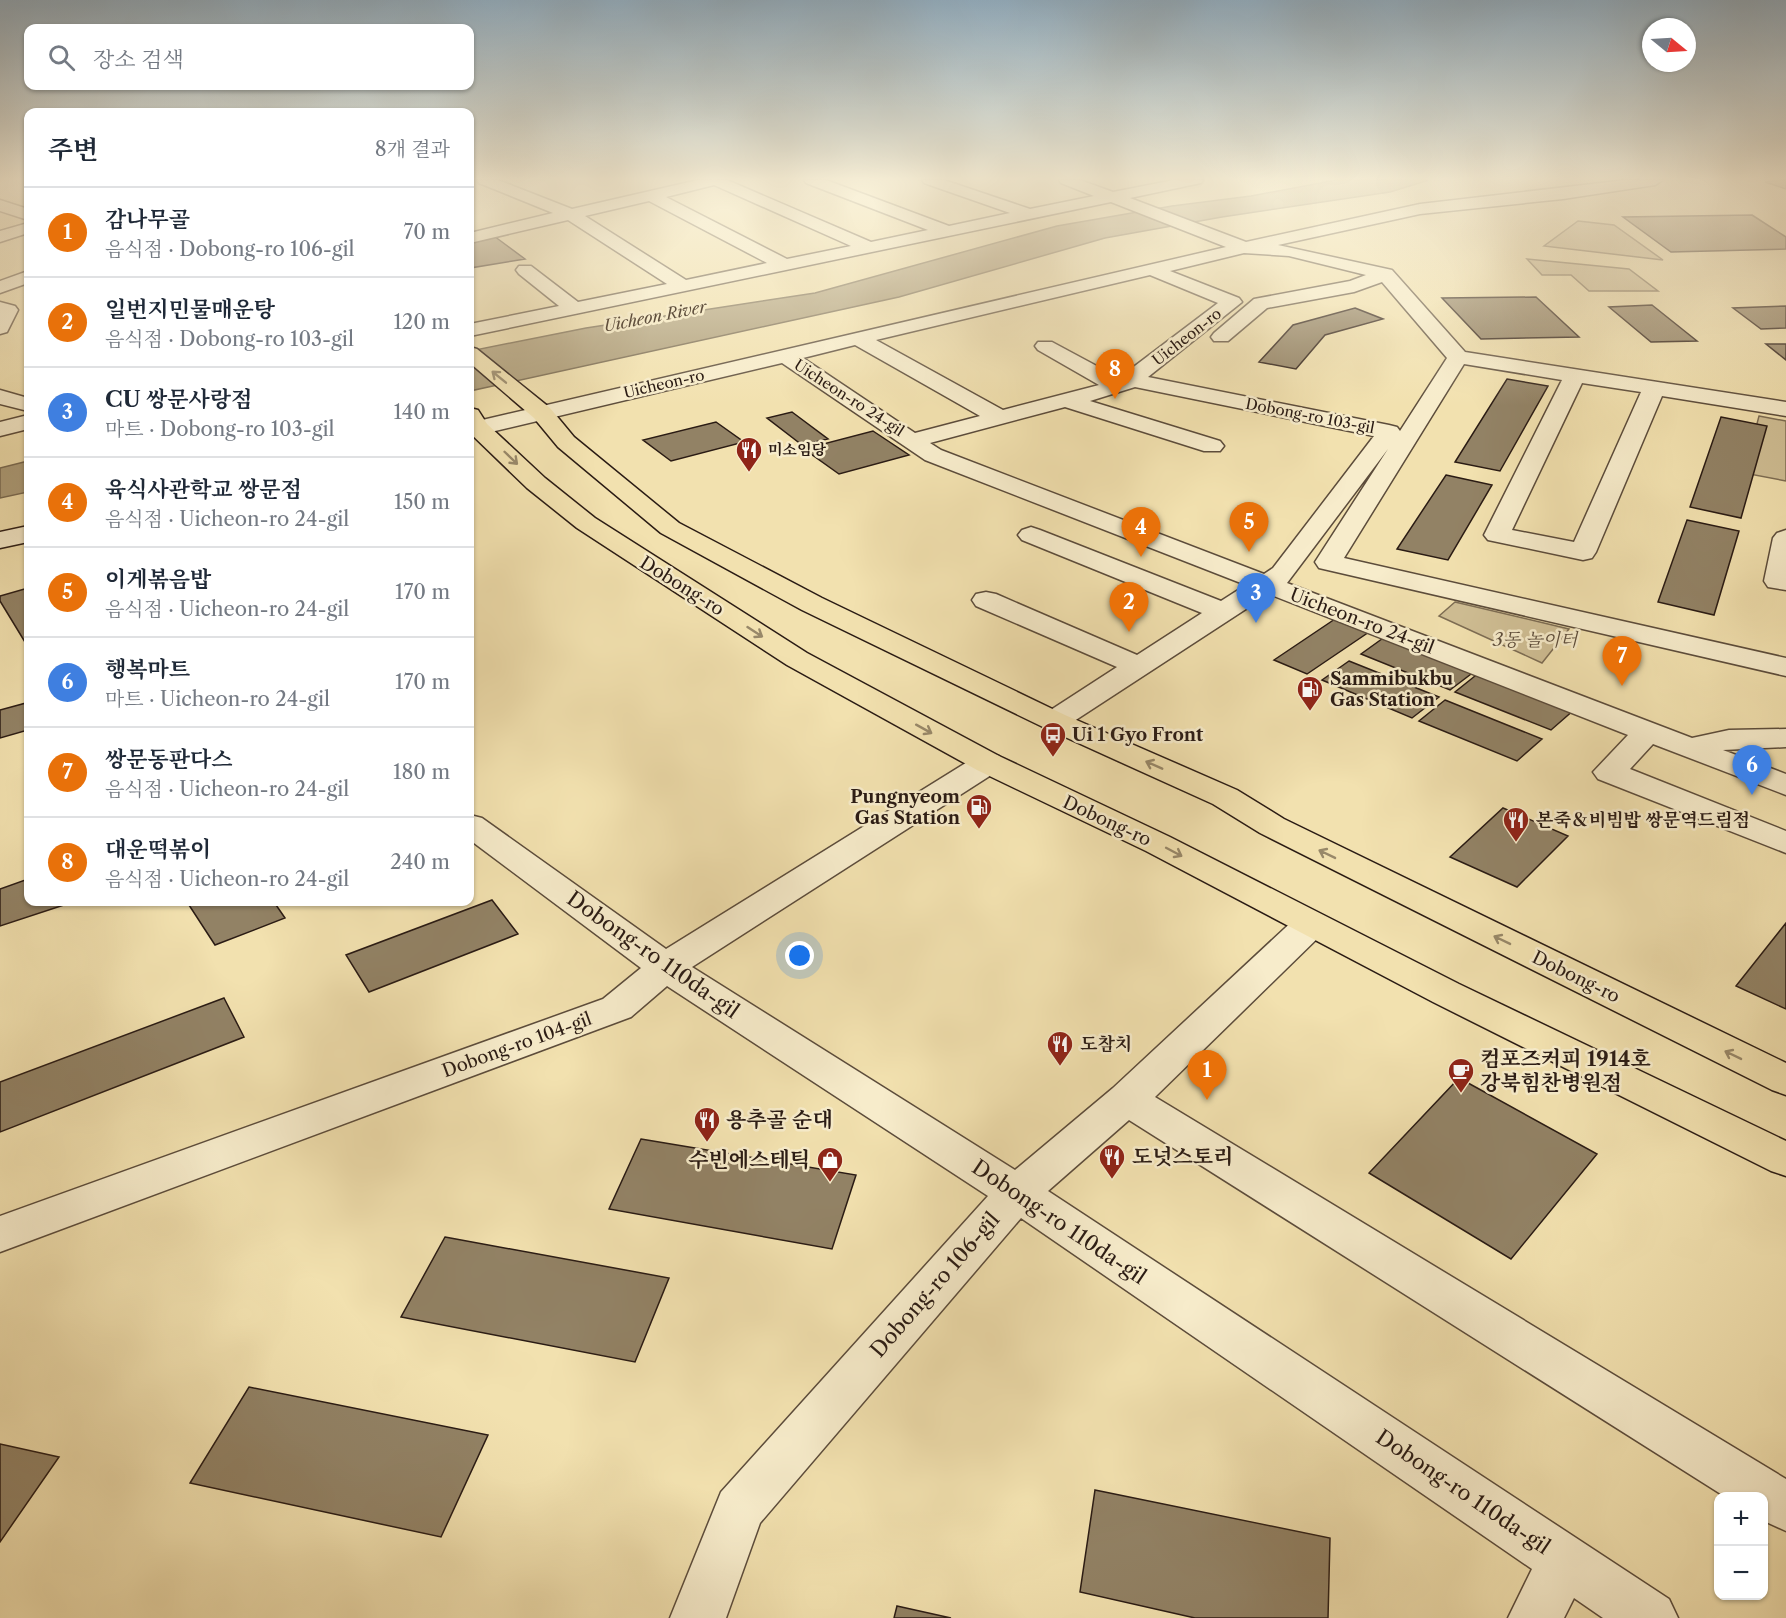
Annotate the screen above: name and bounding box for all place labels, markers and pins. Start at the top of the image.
pin: 8 [1096,350,1134,399]
restaurant icon: 미소임당 [734,435,764,473]
place label: 미소임당 [768,440,826,459]
pin: 5 [1230,502,1268,552]
pin: 4 [1122,508,1160,557]
pin: 3 [1236,574,1276,623]
pin: 2 [1110,582,1148,632]
pin: 7 [1602,636,1642,686]
place label: Sammibukbu Gas Station [1330,668,1453,711]
fuel station icon: Sammibukbu Gas Station [1295,674,1325,712]
bus stop icon: Ui 1 Gyo Front [1038,720,1068,758]
place label: Ui 1 Gyo Front [1072,724,1204,746]
pin: 6 [1732,746,1772,795]
place label: Pungnyeom Gas Station [850,786,961,829]
fuel station icon: Pungnyeom Gas Station [964,792,994,830]
restaurant icon: 본죽＆비빔밥 쌍문역드림점 [1501,805,1531,843]
place label: 본죽＆비빔밥 쌍문역드림점 [1536,809,1750,831]
restaurant icon: 도참치 [1045,1029,1075,1067]
place label: 도참치 [1080,1033,1132,1055]
place label: 컴포즈커피 1914호 강북힘찬병원점 [1480,1046,1651,1095]
pin: 1 [1188,1050,1226,1100]
cafe icon: 컴포즈커피 1914호 강북힘찬병원점 [1446,1056,1476,1094]
restaurant icon: 용추골 순대 [692,1105,722,1143]
place label: 용추골 순대 [726,1107,833,1132]
restaurant icon: 도넛스토리 [1097,1142,1127,1180]
place label: 도넛스토리 [1132,1144,1233,1169]
shop icon: 수빈에스테틱 [815,1145,845,1183]
place label: 수빈에스테틱 [688,1147,810,1172]

